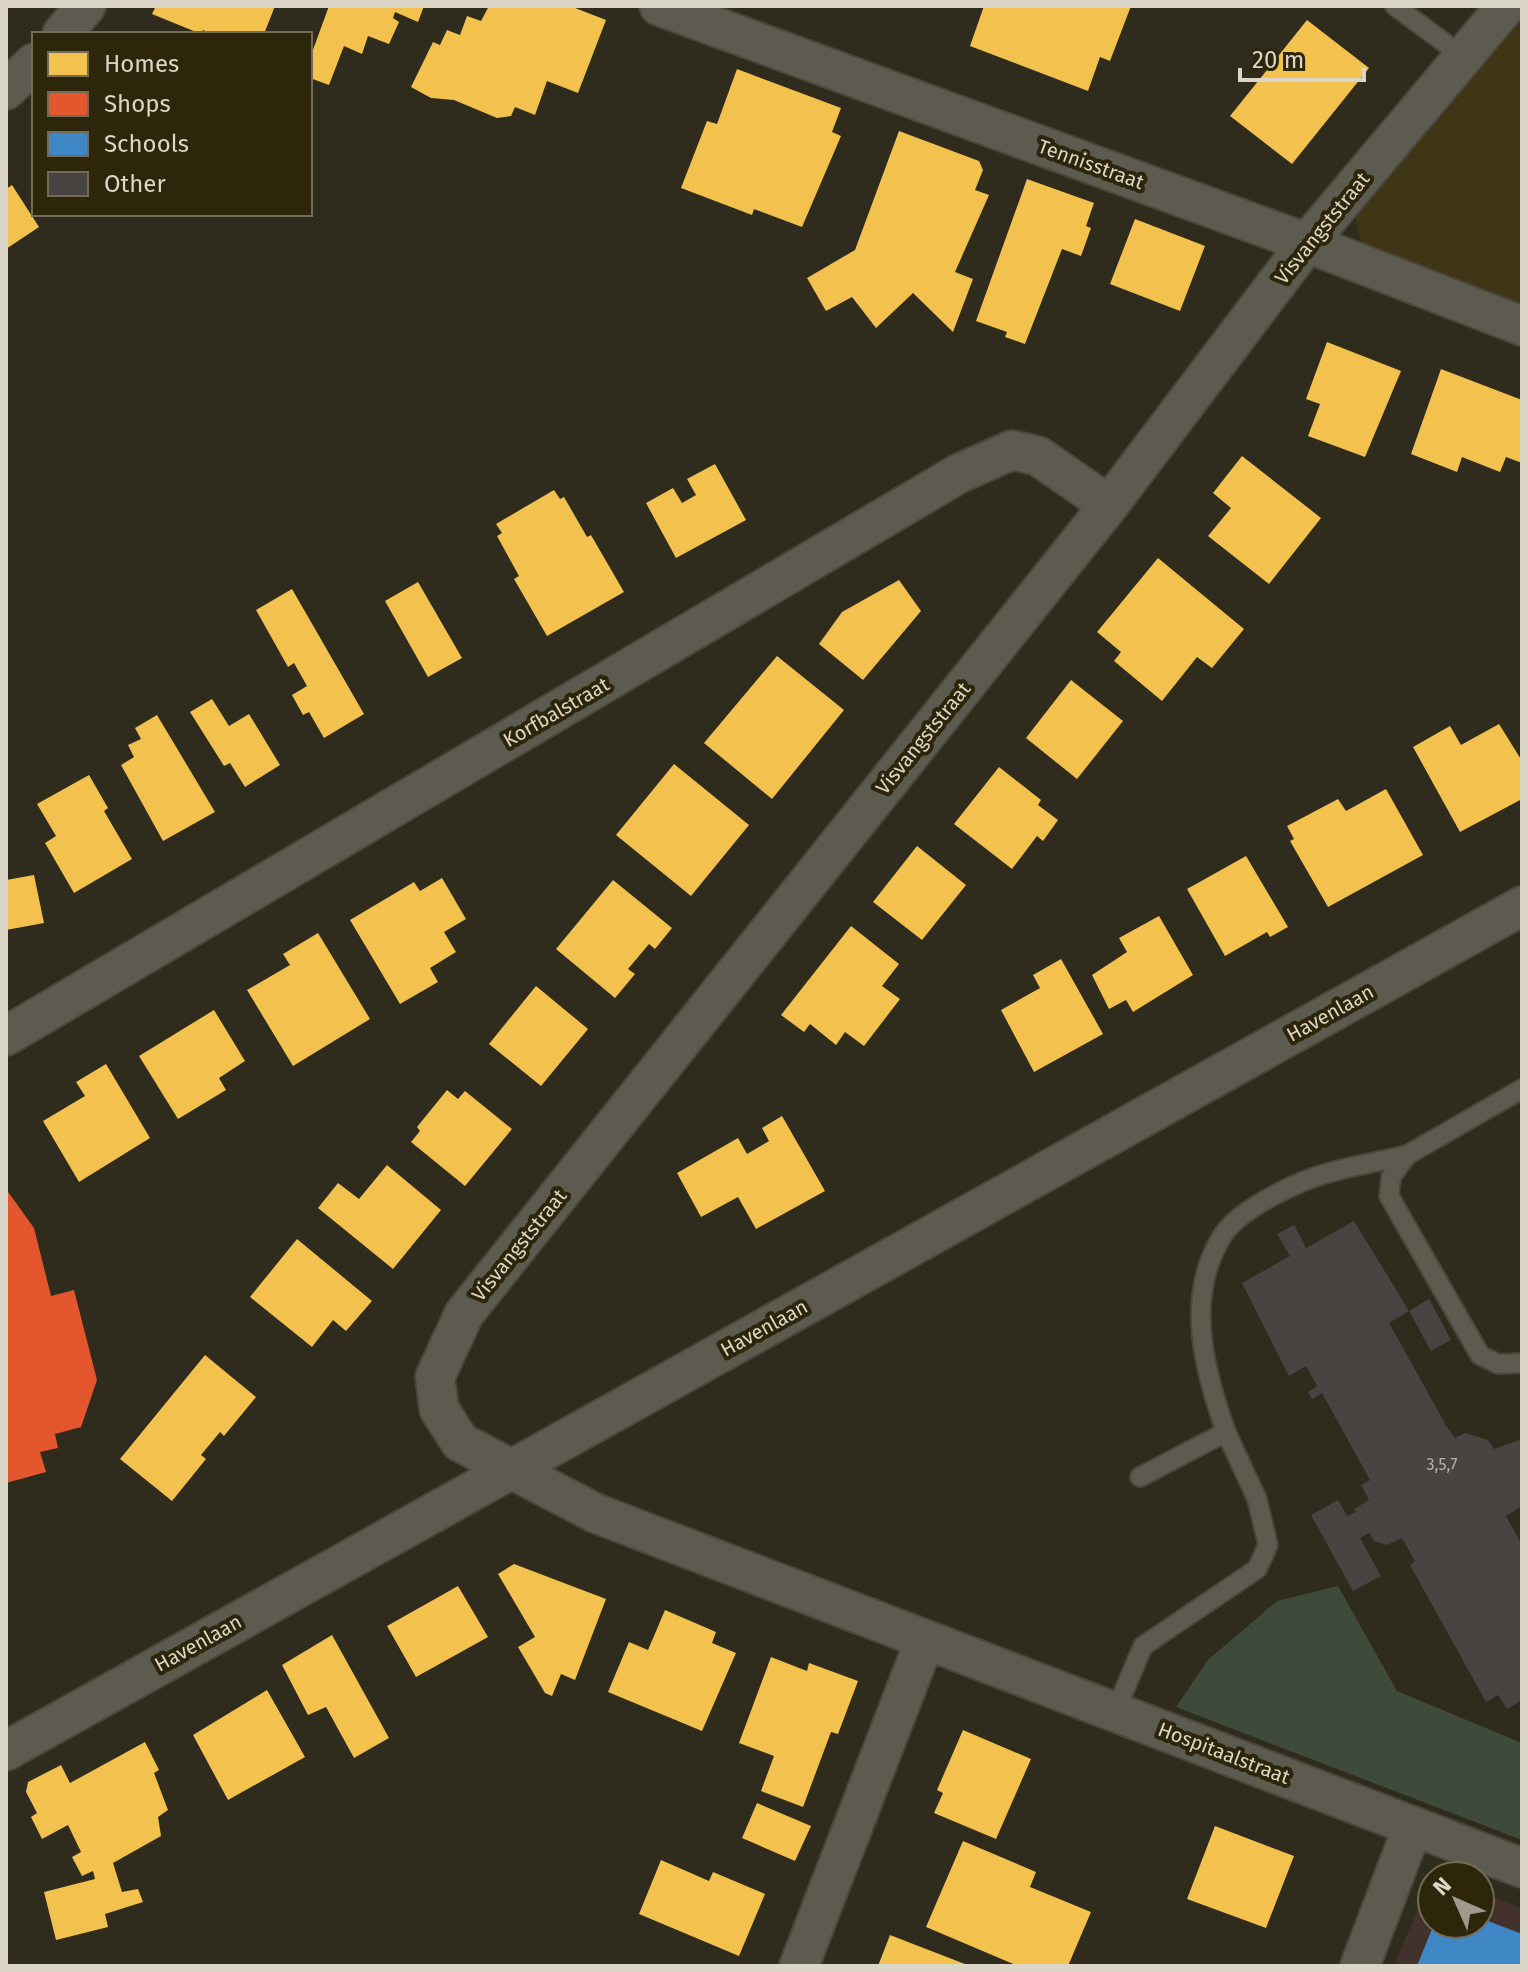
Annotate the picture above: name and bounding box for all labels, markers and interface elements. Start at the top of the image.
legend [32,32,312,216]
scale bar [1240,32,1364,82]
text: 20 m [1252,46,1304,74]
text: Homes [104,50,179,78]
text: Shops [104,90,171,118]
text: Schools [104,130,189,158]
street label: Tennisstraat [1035,134,1148,194]
street label: Visvangststraat [1270,167,1375,289]
text: Other [104,170,166,198]
street label: Korfbalstraat [499,672,614,752]
street label: Visvangststraat [871,677,976,799]
street label: Havenlaan [1282,979,1378,1047]
street label: Visvangststraat [467,1184,572,1306]
street label: Havenlaan [716,1294,812,1362]
house number: 3,5,7 [1427,1455,1457,1474]
street label: Havenlaan [150,1609,246,1677]
street label: Hospitaalstraat [1155,1717,1294,1789]
north arrow [1416,1860,1496,1940]
text: N [1428,1872,1457,1901]

